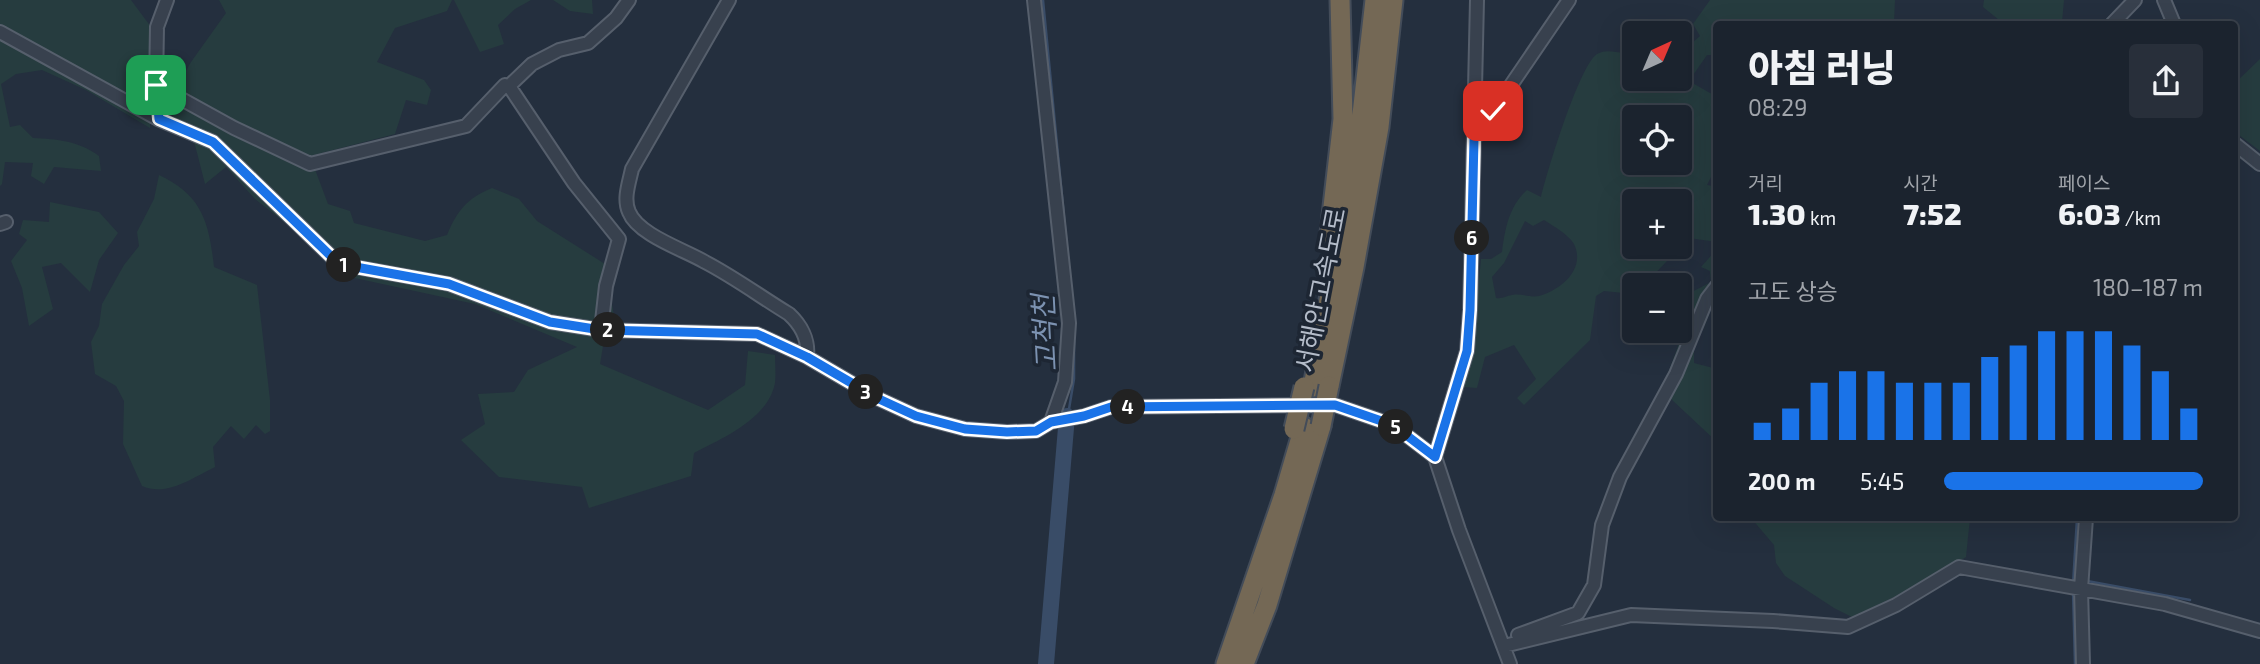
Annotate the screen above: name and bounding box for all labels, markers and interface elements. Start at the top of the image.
north arrow [1622,21,1692,91]
map controls [1622,21,1692,343]
text: 아침 러닝 [1748,44,1896,90]
button: share [2129,44,2203,118]
pin [126,55,186,115]
icon: arrive [137,66,175,104]
pin [1463,81,1523,141]
icon: check [1474,92,1512,130]
text: 08:29 [1748,93,1807,121]
button: locate [1622,105,1692,175]
text: 거리 [1748,171,1783,194]
text: 시간 [1903,171,1938,194]
text: 페이스 [2058,171,2110,194]
button: + [1622,189,1692,259]
text: 1.30 [1748,195,1806,231]
text: 7:52 [1903,195,1962,231]
text: 6:03 [2058,195,2121,231]
street label: 서해안고속도로 [1288,205,1351,375]
text: km [1806,206,1836,229]
text: /km [2121,206,2161,229]
pin: 6 [1454,220,1490,256]
text: 6 [1466,226,1477,249]
pin: 1 [326,247,362,282]
text: 1 [339,253,348,276]
button: − [1622,273,1692,343]
text: 180–187 m [2093,273,2203,301]
text: 고도 상승 [1748,277,1838,305]
water label: 고척천 [1025,290,1063,373]
pin: 2 [590,312,626,348]
text: 2 [602,318,613,341]
pin: 3 [848,374,884,410]
text: 3 [860,380,871,403]
pin: 4 [1110,390,1146,424]
text: 4 [1121,395,1134,418]
pin: 5 [1378,410,1414,444]
text: 5 [1390,415,1401,438]
text: 200 m [1748,467,1816,495]
text: 5:45 [1860,467,1904,495]

